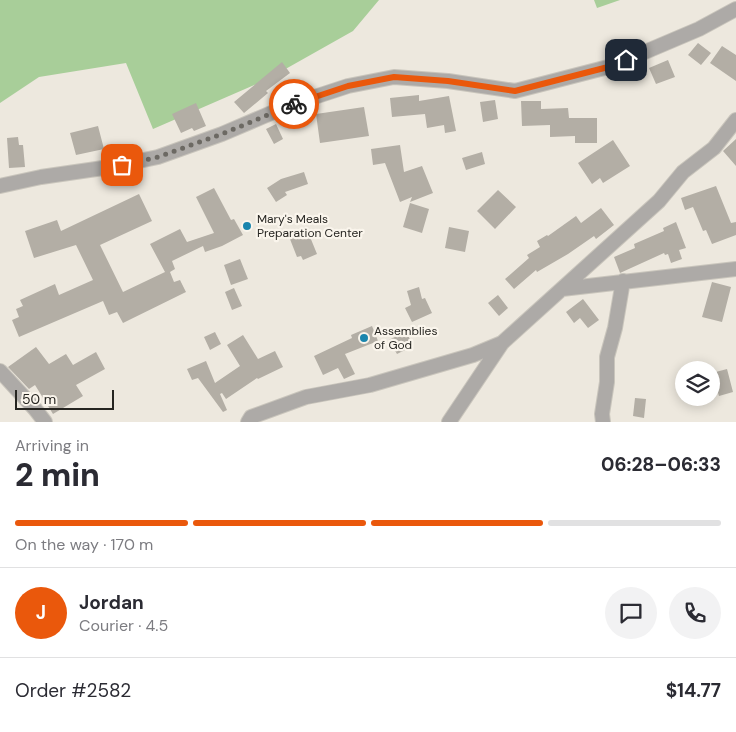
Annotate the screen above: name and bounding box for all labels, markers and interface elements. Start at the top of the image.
pin [605,39,647,81]
icon: home [612,46,640,74]
courier [269,79,319,129]
icon: bike [280,90,308,118]
pin [101,144,143,186]
icon: bag [108,151,136,179]
place label: Mary's Meals Preparation Center [257,211,363,241]
marker: Mary's Meals Preparation Center [241,220,253,232]
place label: Assemblies of God [374,323,437,353]
marker: Assemblies of God [358,332,370,344]
map controls [675,361,720,406]
button: layers [675,361,720,406]
scale bar [15,387,114,410]
text: 50 m [22,390,56,408]
text: Arriving in [15,435,89,456]
text: 06:28–06:33 [601,452,721,477]
text: 2 min [15,454,100,496]
text: On the way · 170 m [15,534,153,555]
button: chat [605,587,657,639]
button: phone [669,587,721,639]
text: Jordan [79,590,144,615]
text: J [36,600,46,625]
text: Courier · 4.5 [79,615,168,636]
text: Order #2582 [15,678,131,703]
text: $14.77 [666,678,721,703]

